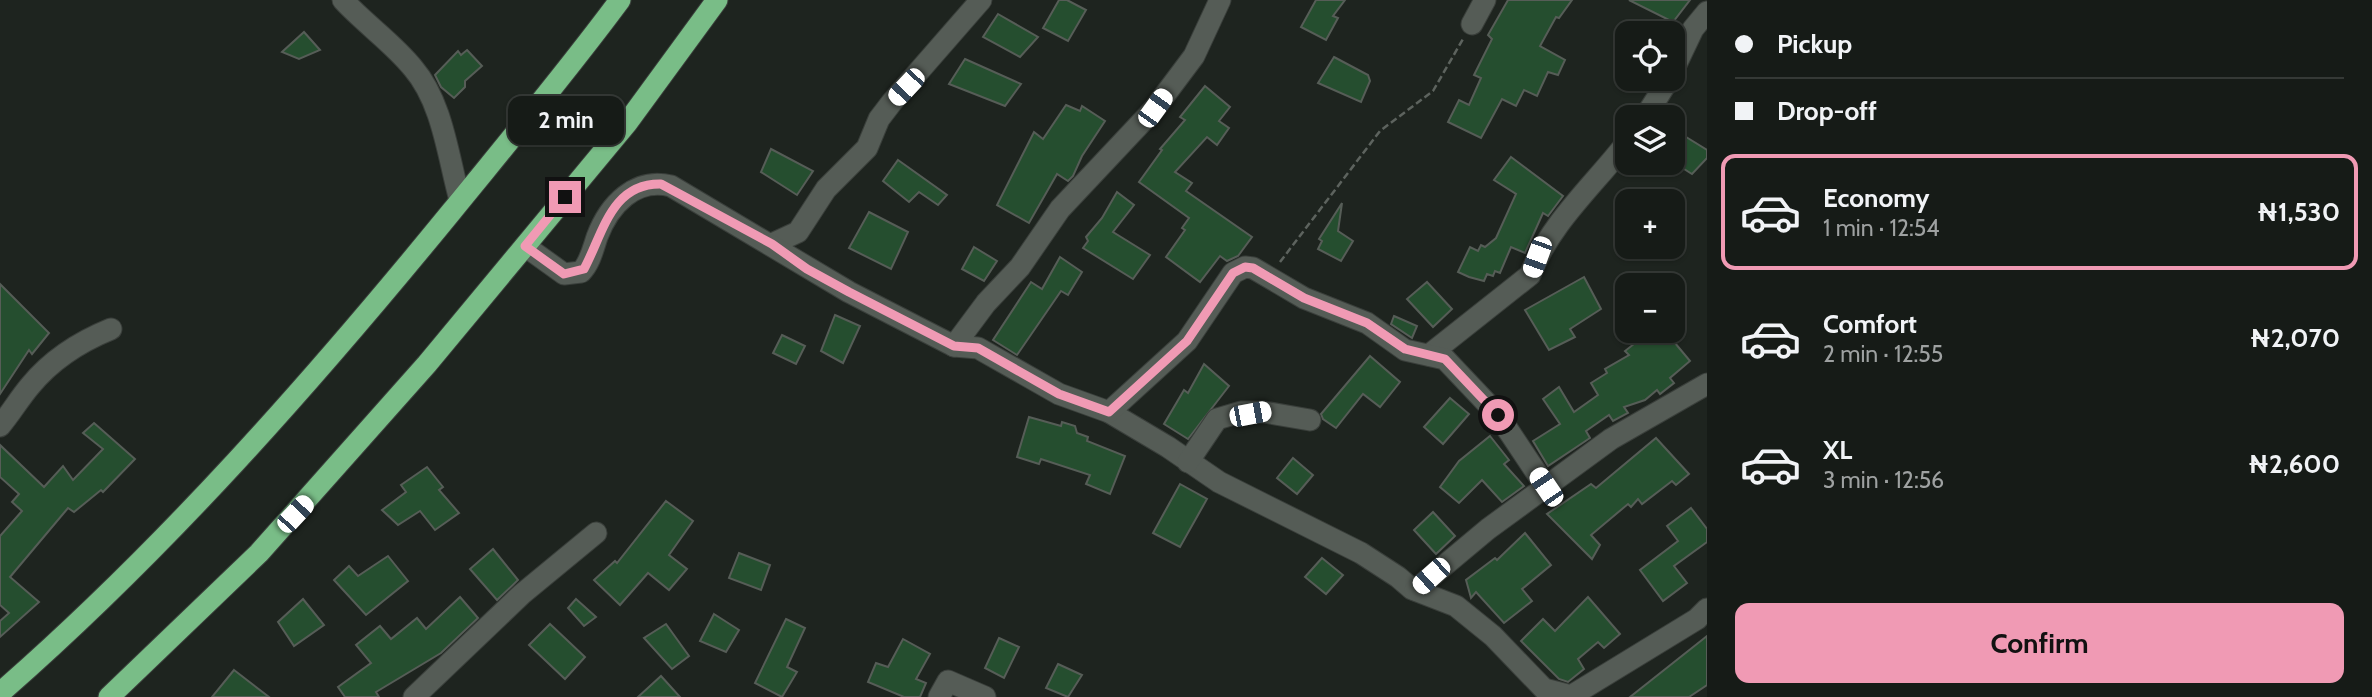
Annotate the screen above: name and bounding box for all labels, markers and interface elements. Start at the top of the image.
map controls [1615,21,1685,343]
button: locate [1615,21,1685,91]
text: Pickup [1777,28,1852,60]
car [884,64,929,110]
car [1135,85,1176,131]
text: Drop-off [1777,95,1877,127]
callout: 2 min [507,96,623,144]
button: layers [1615,105,1685,175]
text: 2 min [538,106,594,134]
route end [549,181,581,213]
icon: car [1739,181,1802,244]
text: Economy [1823,182,1929,214]
button: + [1615,189,1685,259]
text: ₦1,530 [2257,196,2340,228]
text: 1 min · 12:54 [1823,214,1939,242]
car [1520,234,1555,280]
button: − [1615,273,1685,343]
icon: car [1739,307,1802,370]
text: Comfort [1823,308,1917,340]
text: ₦2,070 [2250,322,2340,354]
text: 2 min · 12:55 [1823,340,1943,368]
route start [1482,399,1514,431]
car [1228,400,1273,428]
icon: car [1739,433,1802,496]
text: XL [1823,434,1852,466]
text: ₦2,600 [2248,448,2340,480]
car [1526,464,1567,510]
text: 3 min · 12:56 [1823,466,1944,494]
car [273,491,318,537]
car [1409,554,1454,598]
button: Confirm [1735,603,2344,683]

